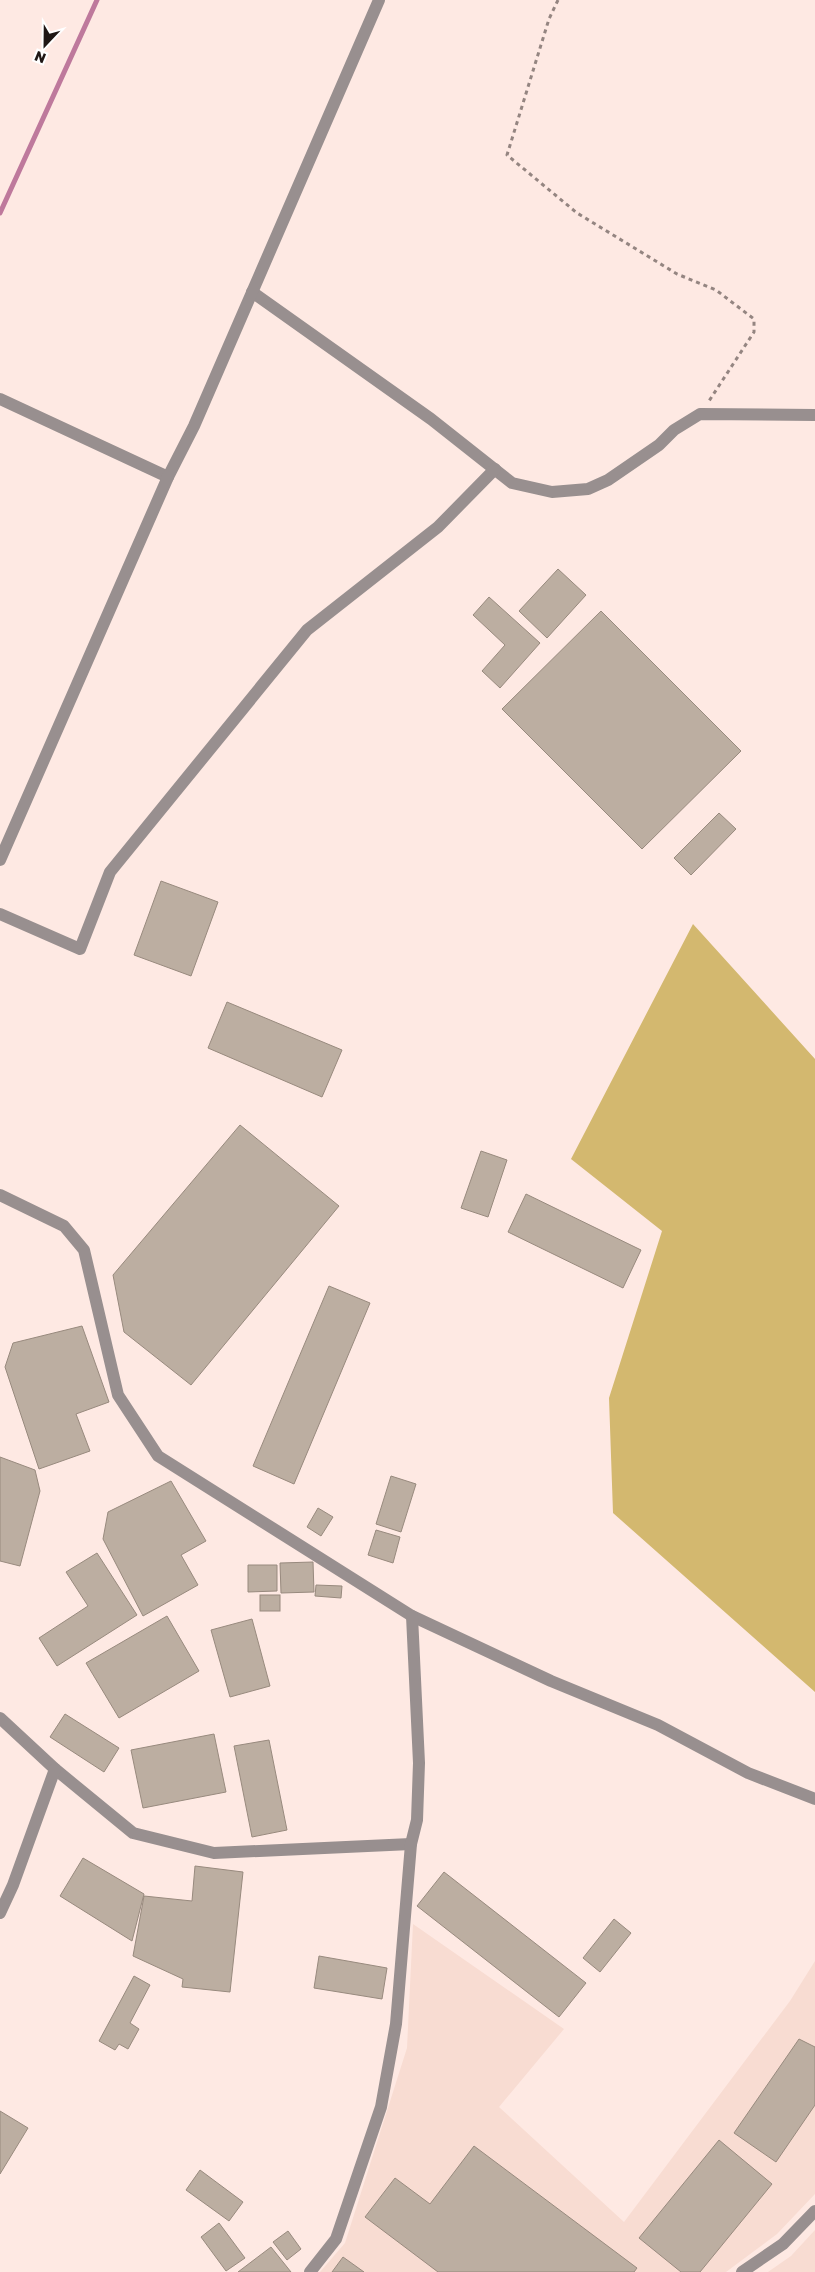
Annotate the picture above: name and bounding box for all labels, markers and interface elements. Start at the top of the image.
north arrow [20,20,70,70]
text: N [32,48,48,67]

